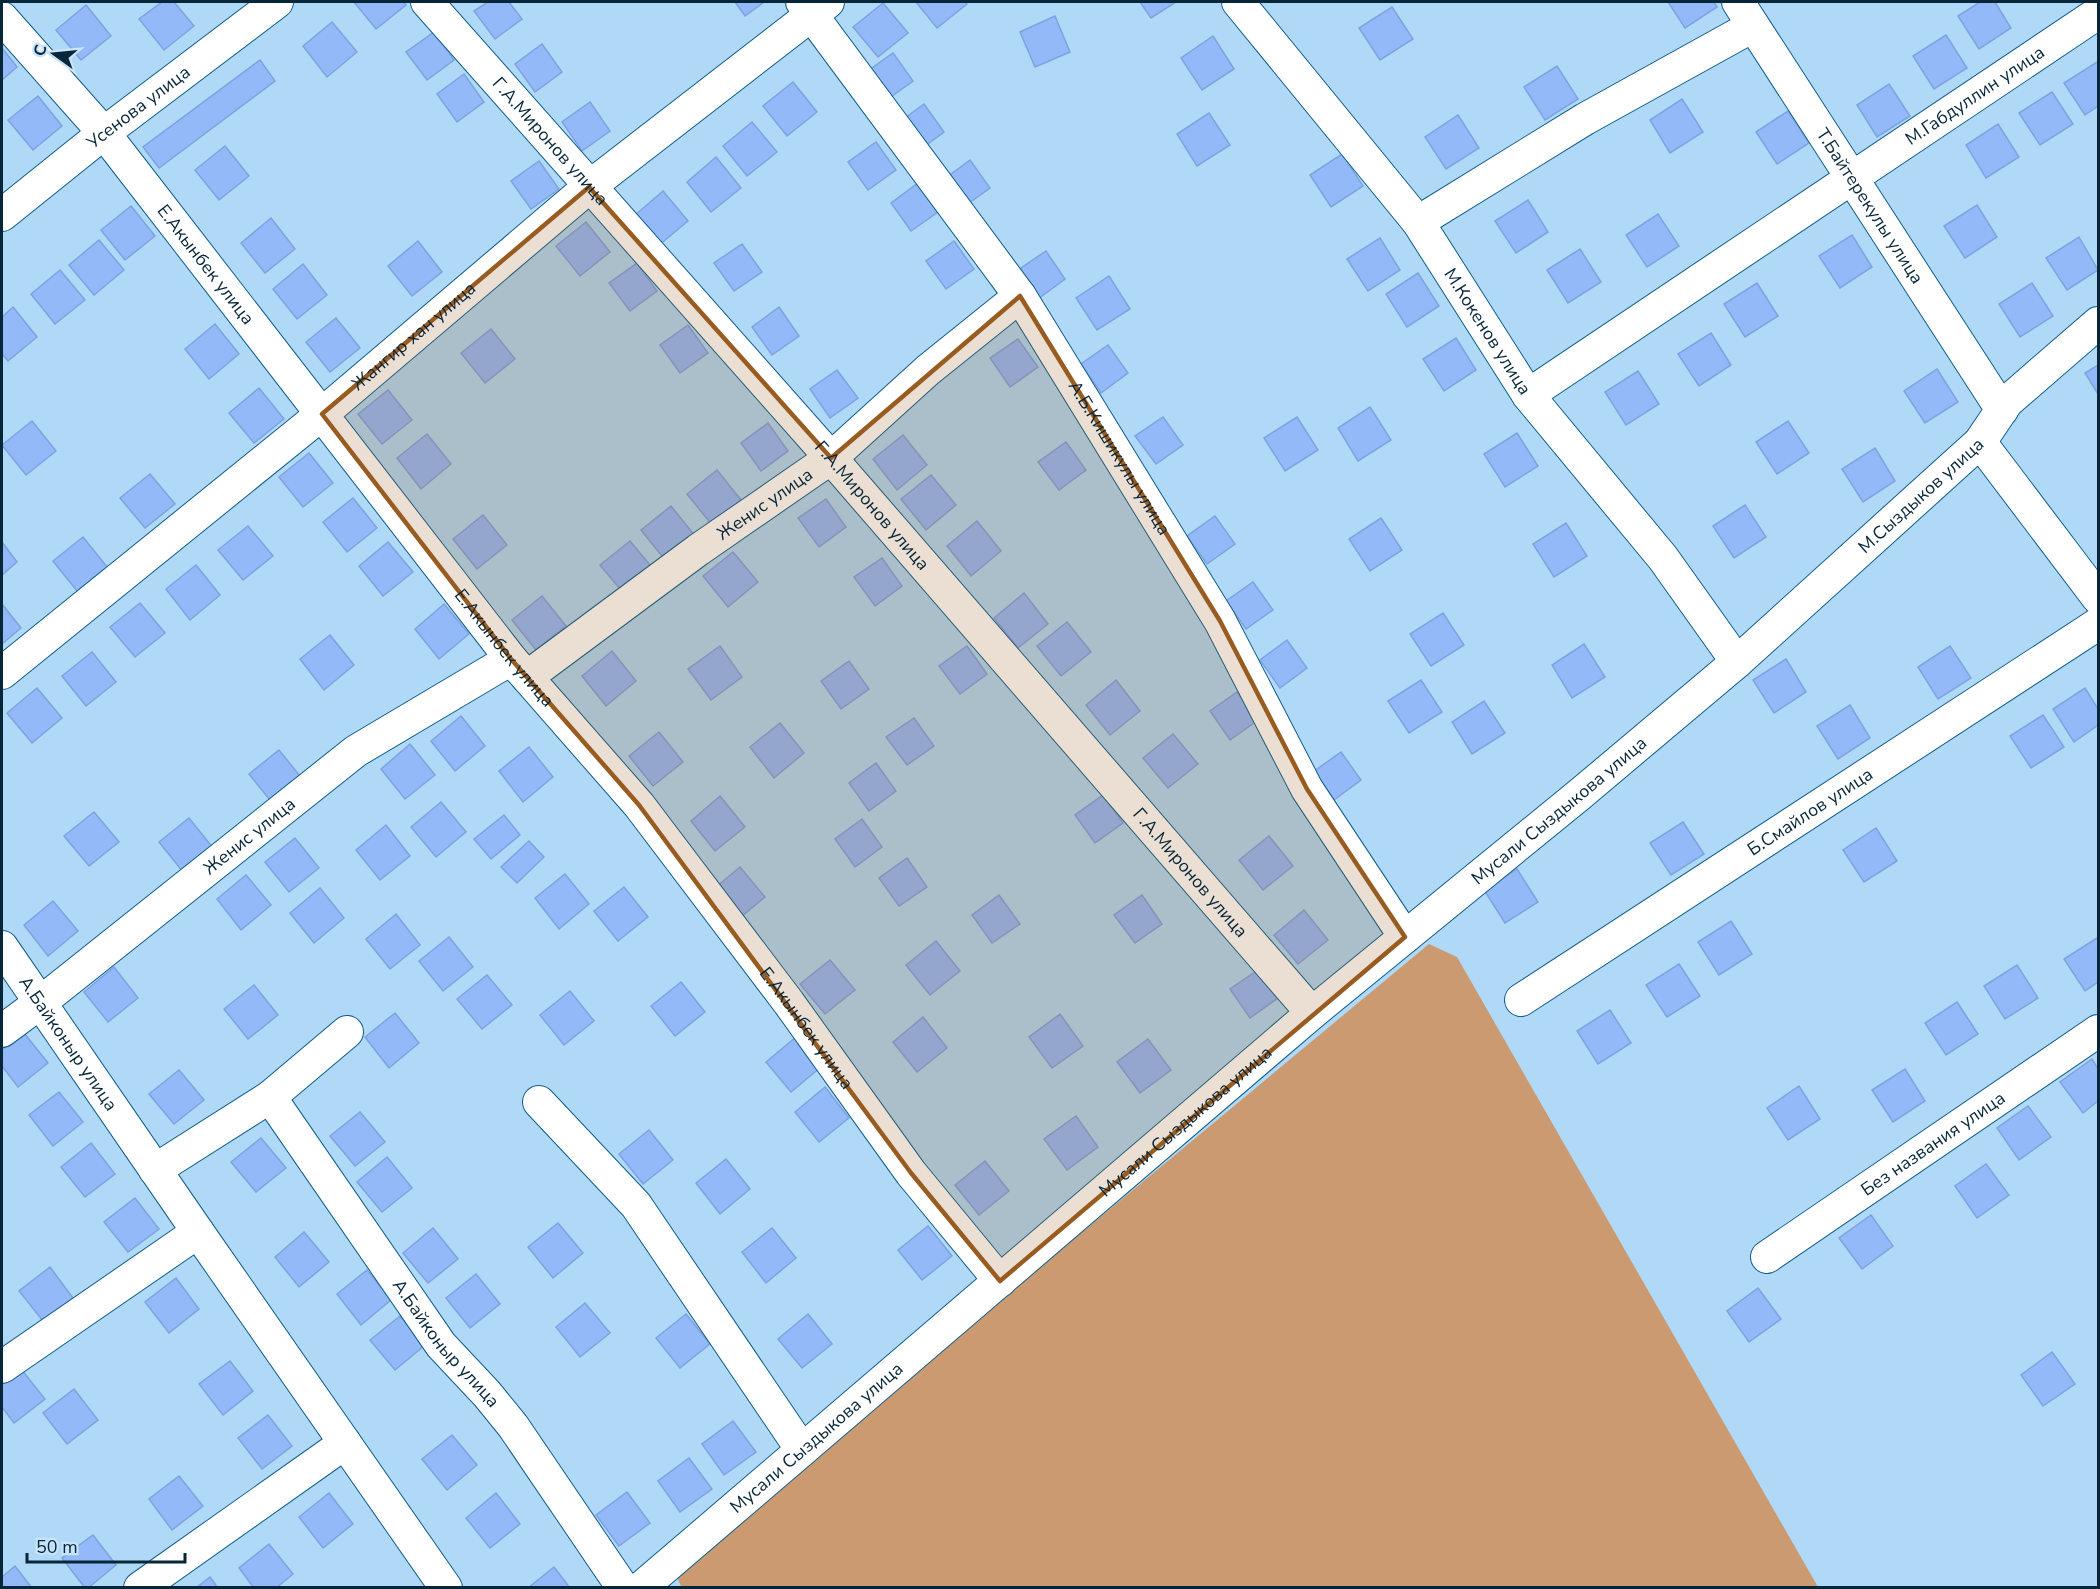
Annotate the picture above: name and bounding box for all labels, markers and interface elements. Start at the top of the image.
north arrow [24,24,84,84]
street label: М.Габдуллин улица [1901,40,2049,151]
text: С [28,42,53,58]
street label: Усенова улица [81,60,195,155]
street label: Г.А.Миронов улица [487,72,614,211]
street label: Т.Байтерекулы улица [1811,124,1929,288]
street label: Е.Акынбек улица [152,200,260,330]
street label: М.Кокенов улица [1438,263,1537,399]
street label: Жангир хан улица [346,276,481,396]
street label: А.Б.Кишикулы улица [1063,376,1176,540]
street label: М.Сыздыков улица [1853,432,1989,559]
street label: Г.А.Миронов улица [809,436,935,575]
street label: Женис улица [712,462,817,546]
street label: Е.Акынбек улица [449,584,560,712]
street label: Мусали Сыздыкова улица [1466,731,1652,890]
street label: Б.Смайлов улица [1743,762,1877,861]
street label: Женис улица [198,792,300,880]
street label: Г.А.Миронов улица [1128,803,1253,943]
street label: Е.Акынбек улица [754,962,859,1094]
street label: А.Байконыр улица [13,971,123,1116]
street label: Мусали Сыздыкова улица [1094,1041,1277,1202]
street label: Без названия улица [1856,1086,2010,1201]
street label: А.Байконыр улица [387,1274,505,1412]
street label: Мусали Сыздыкова улица [725,1357,908,1519]
scale bar [27,1526,184,1564]
text: 50 m [36,1535,78,1559]

